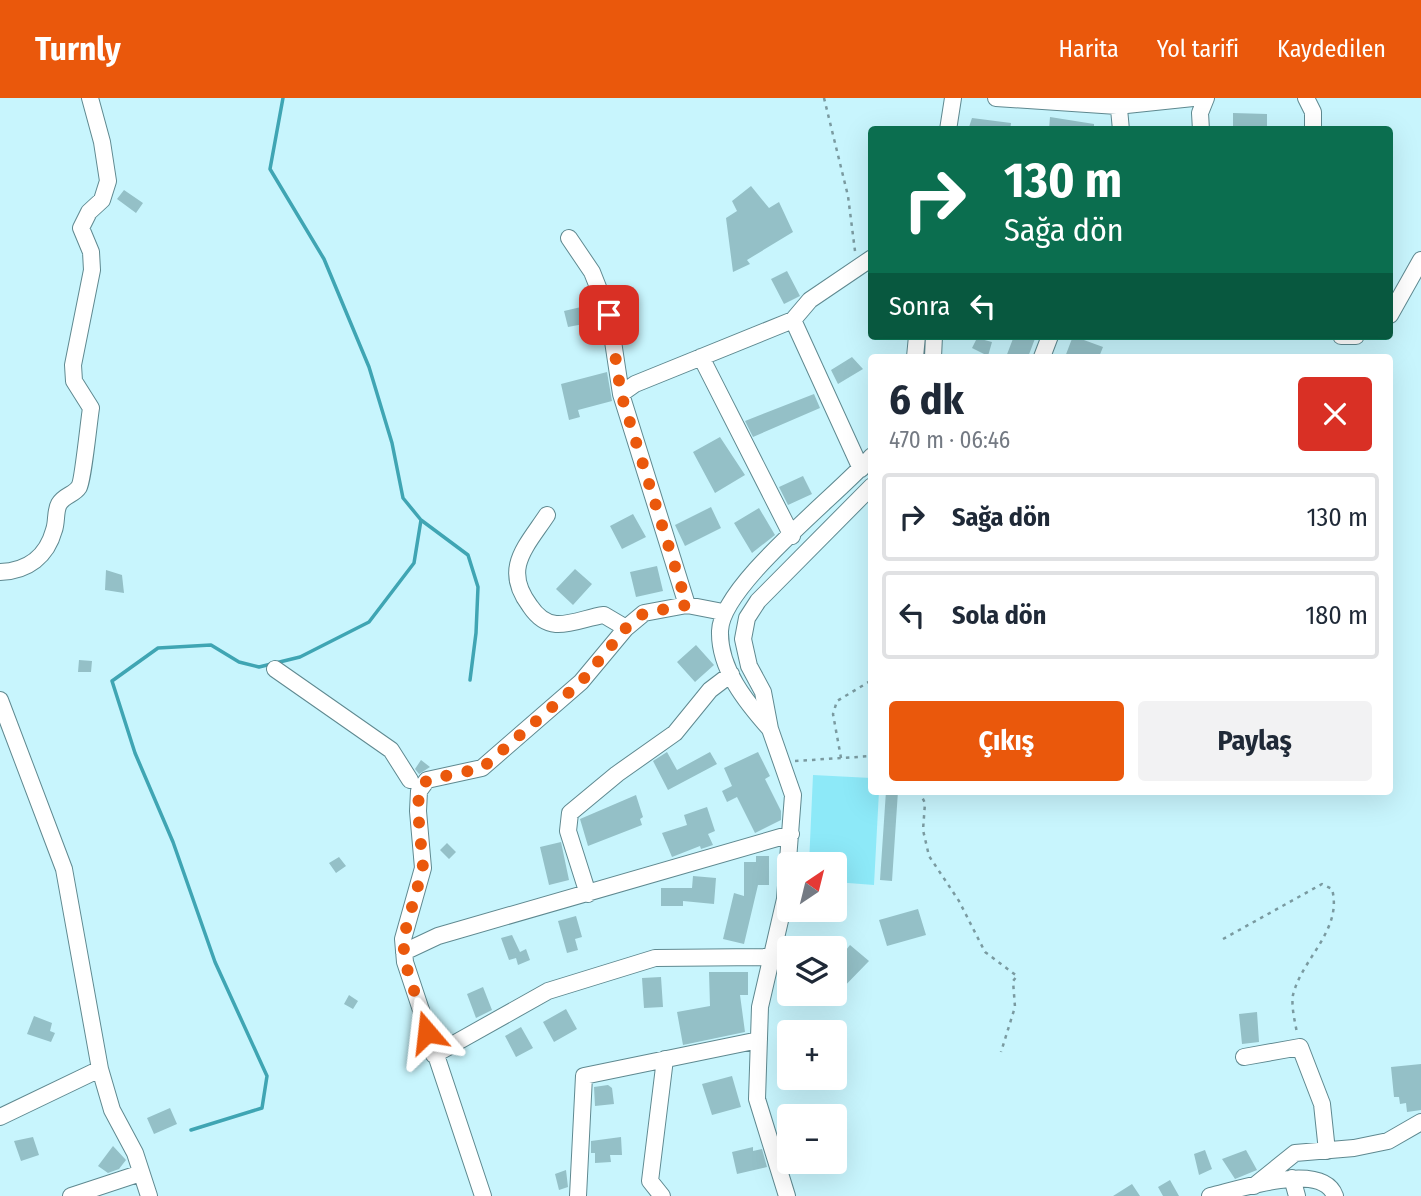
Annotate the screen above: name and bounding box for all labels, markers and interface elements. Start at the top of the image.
text: Turnly [35,29,121,69]
text: Harita [1059,35,1119,63]
text: Yol tarifi [1157,35,1239,63]
text: Kaydedilen [1277,35,1386,63]
text: 130 m [1004,151,1122,210]
icon: right [889,154,980,245]
text: Sağa dön [1004,211,1124,249]
pin [579,285,639,345]
icon: left [964,287,1002,325]
text: Sonra [889,291,950,322]
icon: arrive [590,296,628,334]
text: 6 dk [889,375,964,425]
button: close [1298,377,1372,451]
text: 470 m · 06:46 [889,426,1010,454]
icon: right [893,498,931,536]
text: Sağa dön [952,502,1051,533]
text: 130 m [1306,502,1368,533]
icon: left [893,596,931,634]
text: Sola dön [952,600,1046,631]
text: 180 m [1305,600,1368,631]
button: Çıkış [889,701,1124,781]
button: Paylaş [1138,701,1372,781]
north arrow [777,852,847,922]
map controls [777,852,847,1174]
button: layers [777,936,847,1006]
position arrow [390,995,464,1069]
button: + [777,1020,847,1090]
button: − [777,1104,847,1174]

